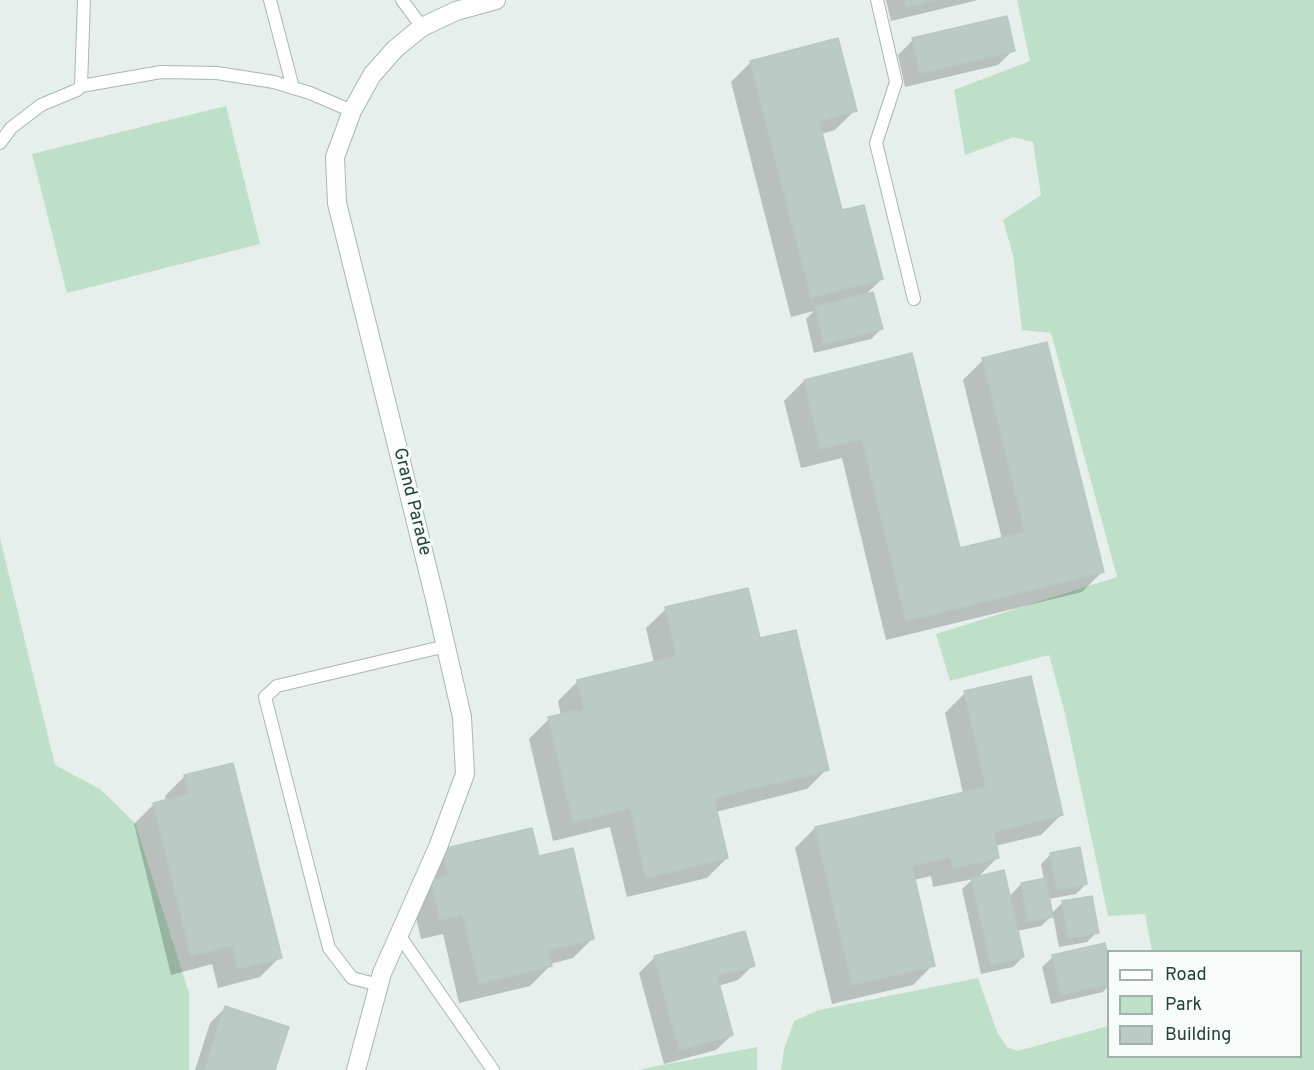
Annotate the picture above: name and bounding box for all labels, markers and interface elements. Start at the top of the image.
street label: Grand Parade [387,446,435,558]
legend [1107,950,1302,1058]
text: Road [1165,964,1207,987]
text: Park [1165,994,1202,1017]
text: Building [1165,1024,1231,1047]

